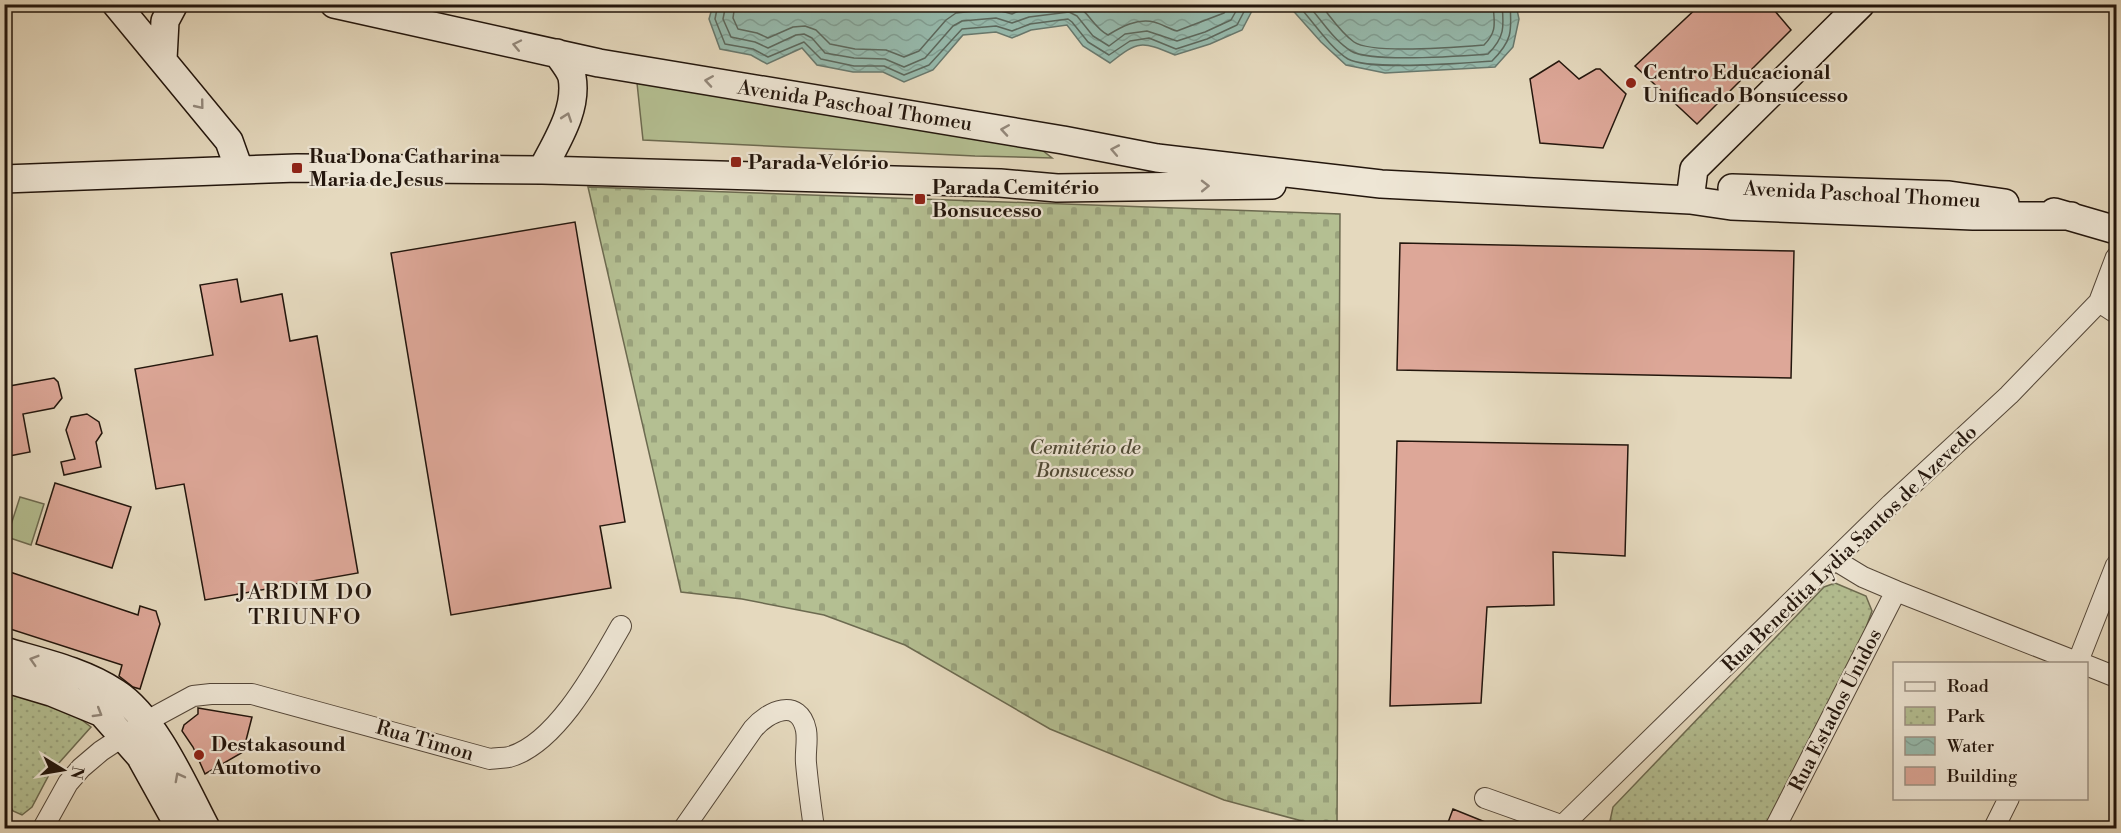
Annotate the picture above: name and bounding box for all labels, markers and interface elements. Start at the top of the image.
one-way arrow [513,39,523,52]
place label: Centro Educacional Unificado Bonsucesso [1643,61,1848,109]
one-way arrow [704,75,714,88]
street label: Avenida Paschoal Thomeu [735,75,974,137]
marker: Centro Educacional Unificado Bonsucesso [1624,76,1638,90]
one-way arrow [192,98,203,109]
one-way arrow [560,112,573,123]
one-way arrow [1000,124,1010,137]
one-way arrow [1110,144,1119,156]
place label: Rua Dona Catharina Maria de Jesus [309,145,500,193]
place label: Parada Velório [748,151,889,176]
marker: Parada Velório [729,155,743,169]
marker: Rua Dona Catharina Maria de Jesus [290,161,304,175]
place label: Parada Cemitério Bonsucesso [932,176,1099,224]
street label: Avenida Paschoal Thomeu [1742,177,1982,214]
one-way arrow [1200,180,1209,192]
marker: Parada Cemitério Bonsucesso [913,192,927,206]
street label: Rua Benedita Lydia Santos de Azevedo [1717,420,1983,678]
park label: Cemitério de Bonsucesso [1029,436,1141,484]
district label: JARDIM DO TRIUNFO [236,579,373,631]
street label: Rua Estados Unidos [1784,625,1888,796]
one-way arrow [29,655,40,667]
legend [1893,662,2088,800]
text: Road [1947,675,1990,698]
one-way arrow [92,705,103,716]
text: Park [1947,705,1986,728]
street label: Rua Timon [373,716,476,767]
place label: Destakasound Automotivo [210,733,346,781]
text: Water [1946,735,1995,758]
north arrow [33,740,93,800]
marker: Destakasound Automotivo [192,748,206,762]
text: N [66,765,88,781]
text: Building [1946,765,2018,788]
one-way arrow [175,773,186,783]

